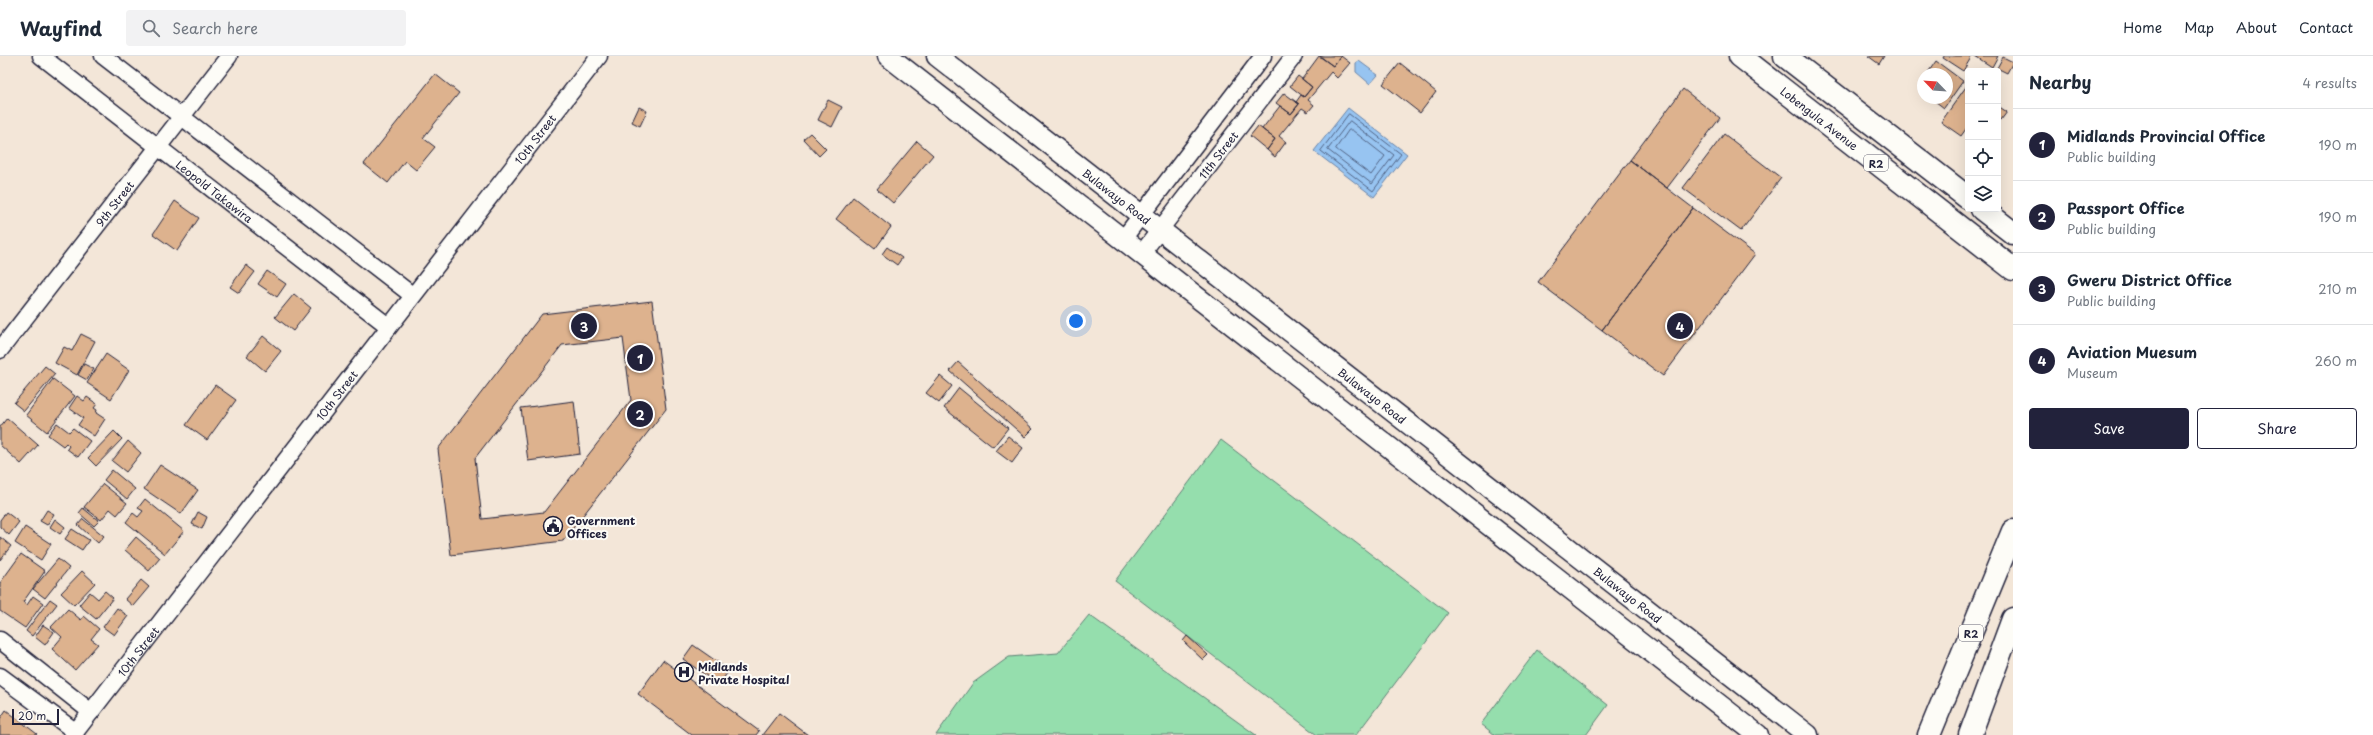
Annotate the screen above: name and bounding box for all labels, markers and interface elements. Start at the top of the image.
search box [126,10,406,46]
text: Wayfind [20,14,102,42]
text: Search here [172,16,258,39]
icon: search [140,17,162,39]
text: Home [2123,17,2162,38]
text: Map [2184,17,2214,38]
text: About [2236,17,2277,38]
text: Contact [2299,17,2353,38]
north arrow [1917,68,1953,104]
map controls [1965,68,2001,212]
button: + [1965,68,2001,104]
text: Nearby [2029,69,2091,95]
text: 4 results [2303,73,2357,92]
street label: Lobengula Avenue [1777,82,1862,154]
button: − [1965,104,2001,140]
street label: 10th Street [510,110,560,168]
text: Midlands Provincial Office [2067,124,2265,147]
street label: 11th Street [1194,127,1242,182]
text: 1 [2039,135,2045,154]
text: 190 m [2318,135,2357,154]
button: locate [1965,140,2001,176]
text: Public building [2067,147,2156,166]
road number: R2 [1864,155,1888,171]
street label: Leopold Takawira [172,156,257,227]
street label: Bulawayo Road [1079,164,1155,228]
street label: 9th Street [91,176,138,230]
button: layers [1965,176,2001,212]
text: Passport Office [2067,196,2185,219]
text: 2 [2037,207,2047,226]
text: 190 m [2318,207,2357,226]
text: Public building [2067,219,2156,238]
text: Gweru District Office [2067,268,2232,291]
text: 3 [2038,279,2046,298]
text: 210 m [2318,279,2357,298]
text: Public building [2067,291,2156,310]
pin: 3 [571,311,597,341]
your location [1066,311,1086,331]
pin: 4 [1667,311,1693,341]
text: Aviation Muesum [2067,340,2197,363]
pin: 1 [627,343,653,373]
text: 4 [2038,351,2046,370]
text: 260 m [2315,351,2357,370]
street label: Bulawayo Road [1335,363,1410,427]
text: Museum [2067,363,2118,382]
street label: 10th Street [311,366,361,424]
pin: 2 [627,399,653,429]
button: Save [2029,408,2189,449]
button: Share [2197,408,2357,449]
place label: Government Offices [567,512,635,542]
public building icon: Government Offices [542,515,564,537]
street label: Bulawayo Road [1590,562,1666,627]
street label: 10th Street [113,622,163,680]
road number: R2 [1959,625,1983,641]
place label: Midlands Private Hospital [698,658,789,688]
hospital icon: Midlands Private Hospital [673,661,695,683]
scale bar [12,707,59,726]
text: 20 m [18,707,46,724]

